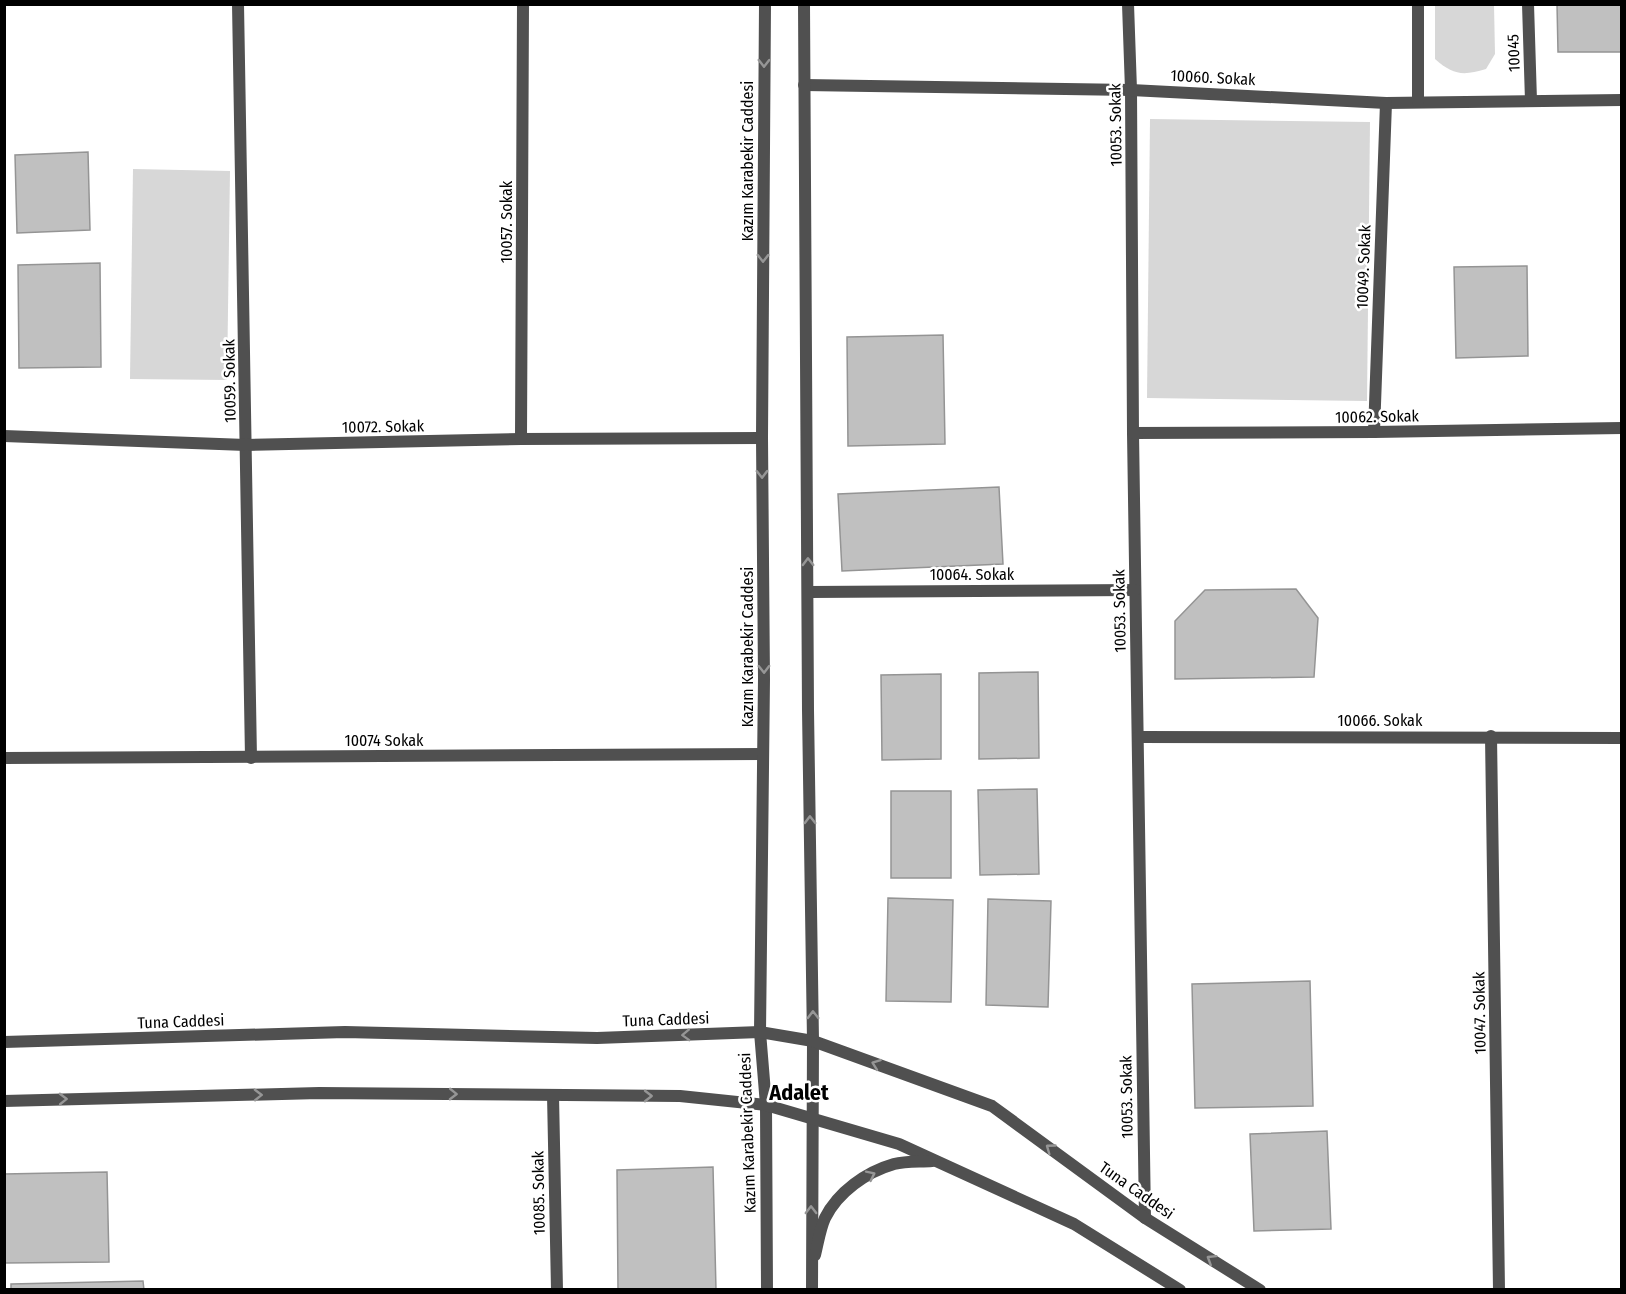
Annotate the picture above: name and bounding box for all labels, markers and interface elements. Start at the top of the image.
street label: 10045 [1503,34,1524,72]
one-way arrow [758,58,771,67]
street label: 10060. Sokak [1170,66,1257,89]
street label: Kazım Karabekir Caddesi [738,81,757,241]
street label: 10053. Sokak [1105,83,1126,167]
street label: 10057. Sokak [497,180,516,263]
street label: 10049. Sokak [1353,224,1374,309]
one-way arrow [757,253,769,262]
street label: 10059. Sokak [219,338,240,423]
street label: 10062. Sokak [1335,406,1420,427]
street label: 10072. Sokak [342,416,425,437]
one-way arrow [756,469,768,478]
one-way arrow [802,558,814,567]
street label: 10064. Sokak [930,565,1015,584]
street label: Kazım Karabekir Caddesi [738,567,757,727]
street label: 10053. Sokak [1109,569,1130,653]
one-way arrow [758,664,770,673]
street label: 10066. Sokak [1338,711,1423,730]
street label: 10074 Sokak [345,731,424,750]
one-way arrow [803,816,816,825]
street label: 10047. Sokak [1469,971,1490,1055]
street label: Tuna Caddesi [622,1008,710,1031]
street label: Tuna Caddesi [137,1010,225,1033]
one-way arrow [807,1011,819,1020]
one-way arrow [682,1028,691,1041]
street label: Kazım Karabekir Caddesi [735,1052,760,1214]
street label: 10053. Sokak [1116,1055,1137,1139]
one-way arrow [871,1059,882,1072]
district label: Adalet [768,1079,829,1106]
one-way arrow [253,1088,262,1101]
one-way arrow [448,1088,457,1100]
one-way arrow [643,1090,652,1102]
one-way arrow [58,1093,67,1106]
one-way arrow [1046,1144,1057,1155]
street label: 10085. Sokak [528,1150,549,1235]
street label: Tuna Caddesi [1096,1158,1178,1223]
one-way arrow [865,1170,876,1182]
one-way arrow [805,1206,817,1215]
one-way arrow [1206,1255,1217,1266]

